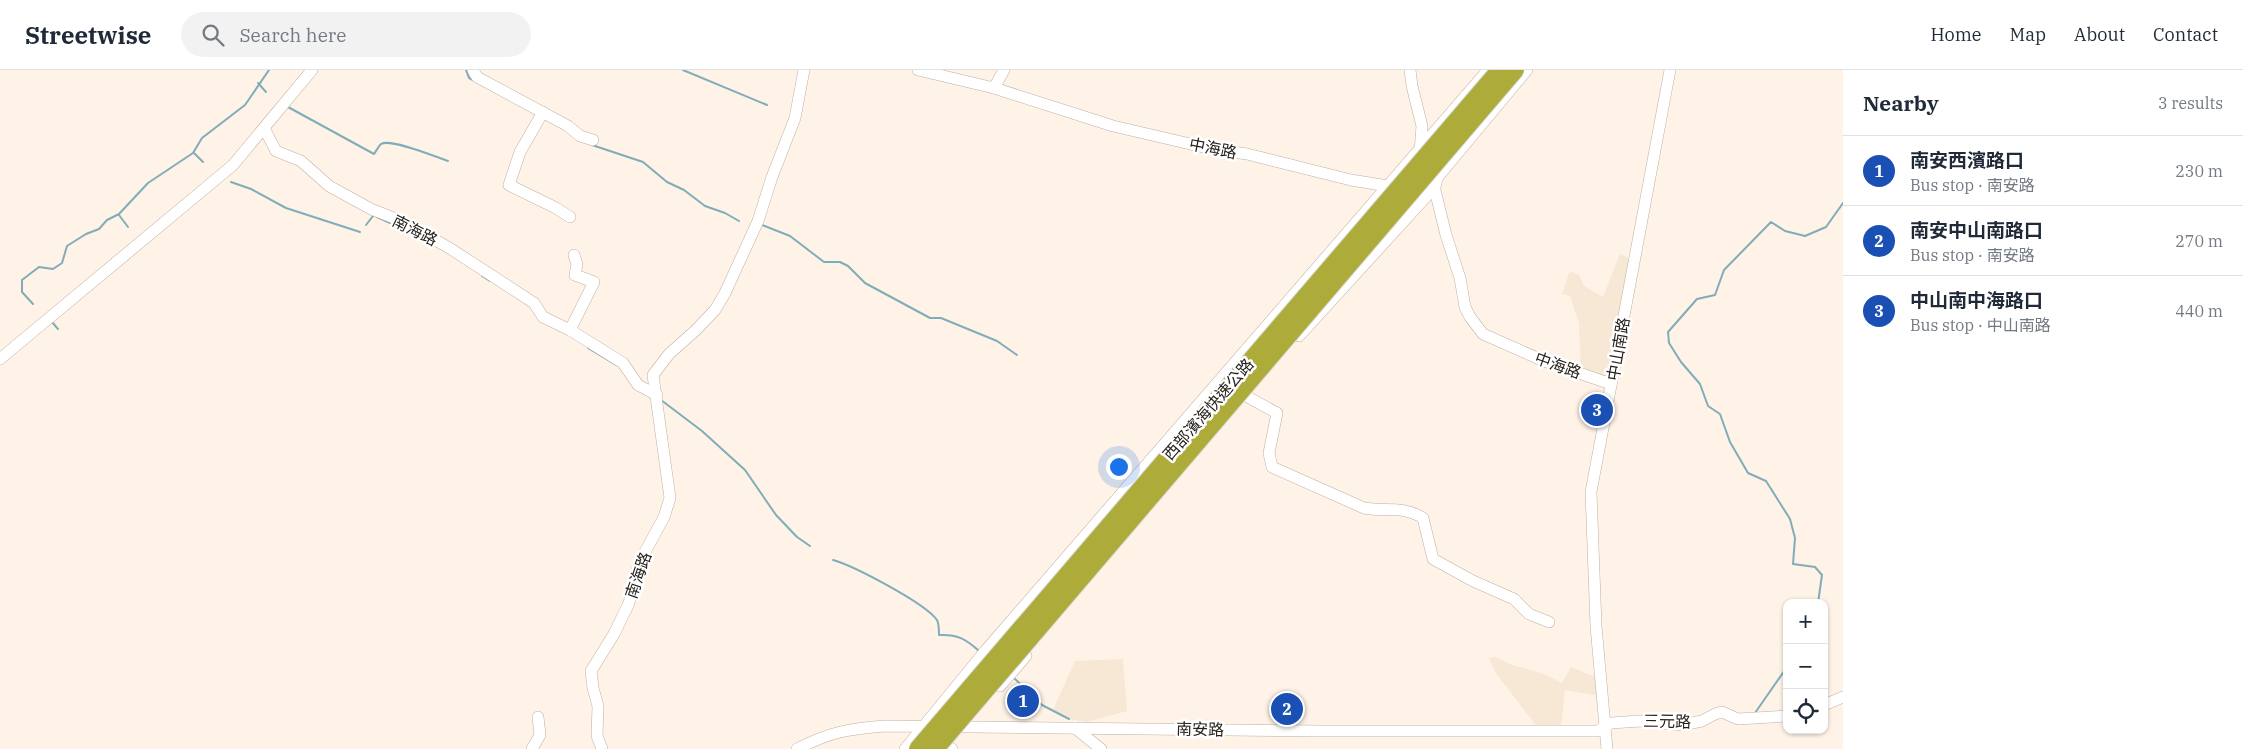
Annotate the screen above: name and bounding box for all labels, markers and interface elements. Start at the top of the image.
search box [181,12,531,57]
text: Streetwise [25,19,151,51]
icon: search [199,21,227,49]
text: Search here [239,23,346,47]
text: Home [1930,23,1982,46]
text: Map [2010,23,2046,46]
text: About [2074,23,2125,46]
text: Contact [2153,23,2218,46]
text: Nearby [1863,89,1939,117]
text: 3 results [2158,93,2223,113]
street label: 中海路 [1188,134,1238,162]
text: 南安西濱路口 [1910,148,2024,172]
text: 1 [1874,161,1884,181]
text: 230 m [2175,161,2223,181]
text: Bus stop · 南安路 [1910,175,2035,195]
street label: 南海路 [389,210,441,250]
text: 南安中山南路口 [1910,218,2043,242]
text: 2 [1874,231,1884,251]
text: 270 m [2175,231,2223,251]
text: Bus stop · 南安路 [1910,245,2035,265]
text: 中山南中海路口 [1910,288,2043,312]
text: 3 [1874,301,1884,321]
text: 440 m [2175,301,2223,321]
text: Bus stop · 中山南路 [1910,315,2051,335]
street label: 中山南路 [1603,316,1633,382]
street label: 中海路 [1532,347,1584,383]
street label: 西部濱海快速公路 [1158,354,1258,464]
pin: 3 [1581,391,1613,429]
your location [1106,454,1132,480]
street label: 南海路 [621,549,655,601]
map controls [1783,599,1828,734]
button: + [1783,599,1828,644]
button: − [1783,644,1828,689]
pin: 1 [1007,682,1039,720]
button: locate [1783,689,1828,734]
pin: 2 [1271,690,1303,728]
street label: 三元路 [1643,711,1691,731]
street label: 南安路 [1176,719,1224,739]

